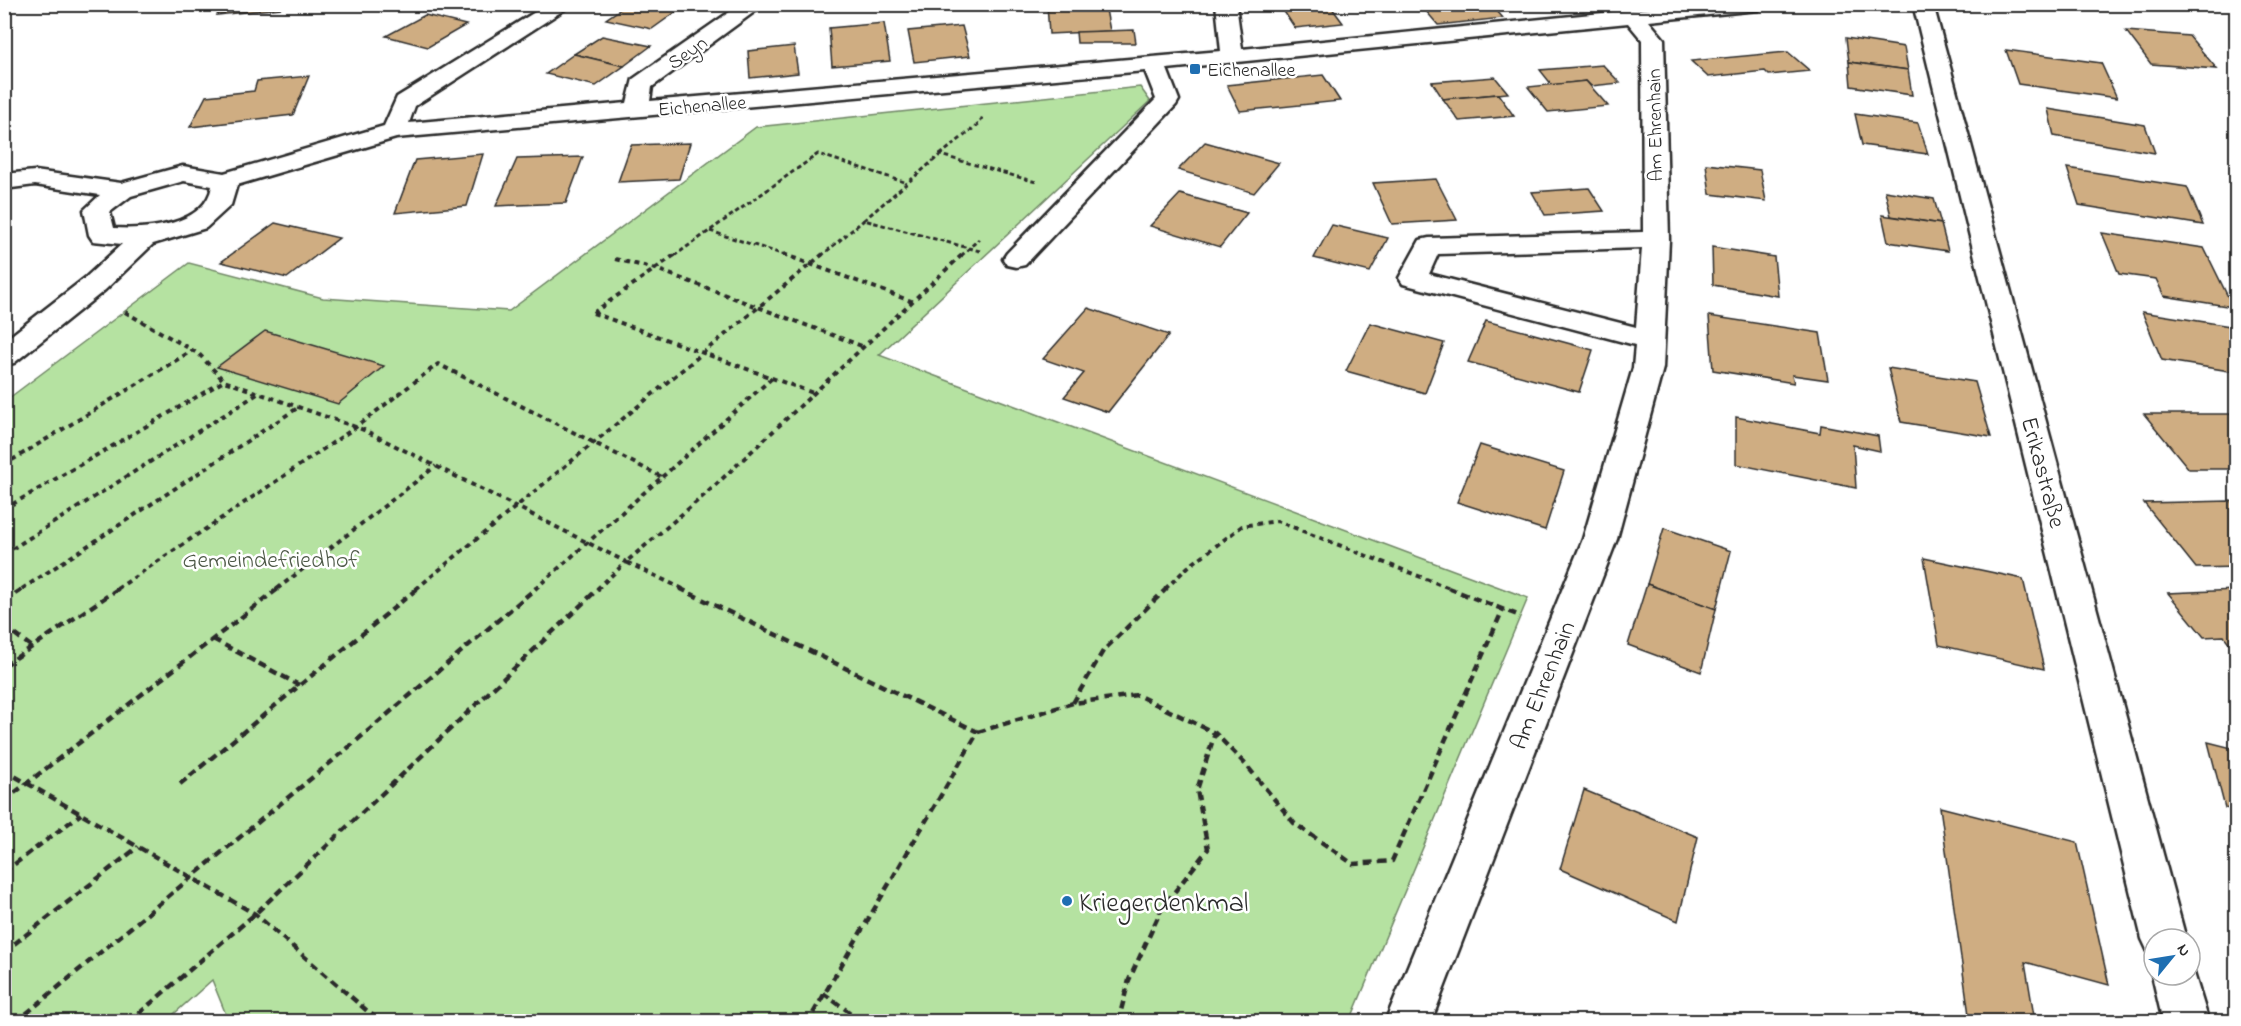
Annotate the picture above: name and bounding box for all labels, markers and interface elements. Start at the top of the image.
street label: Seyn [663,30,714,78]
place label: Eichenallee [1207,57,1295,86]
marker: Eichenallee [1188,62,1202,76]
street label: Am Ehrenhain [1641,68,1672,182]
street label: Eichenallee [657,89,748,126]
street label: Erikastraße [2010,413,2073,532]
park label: Gemeindefriedhof [183,544,360,579]
street label: Am Ehrenhain [1503,616,1586,755]
place label: Kriegerdenkmal [1079,884,1249,925]
marker: Kriegerdenkmal [1060,894,1074,908]
north arrow [2142,927,2202,987]
text: N [2170,940,2196,961]

